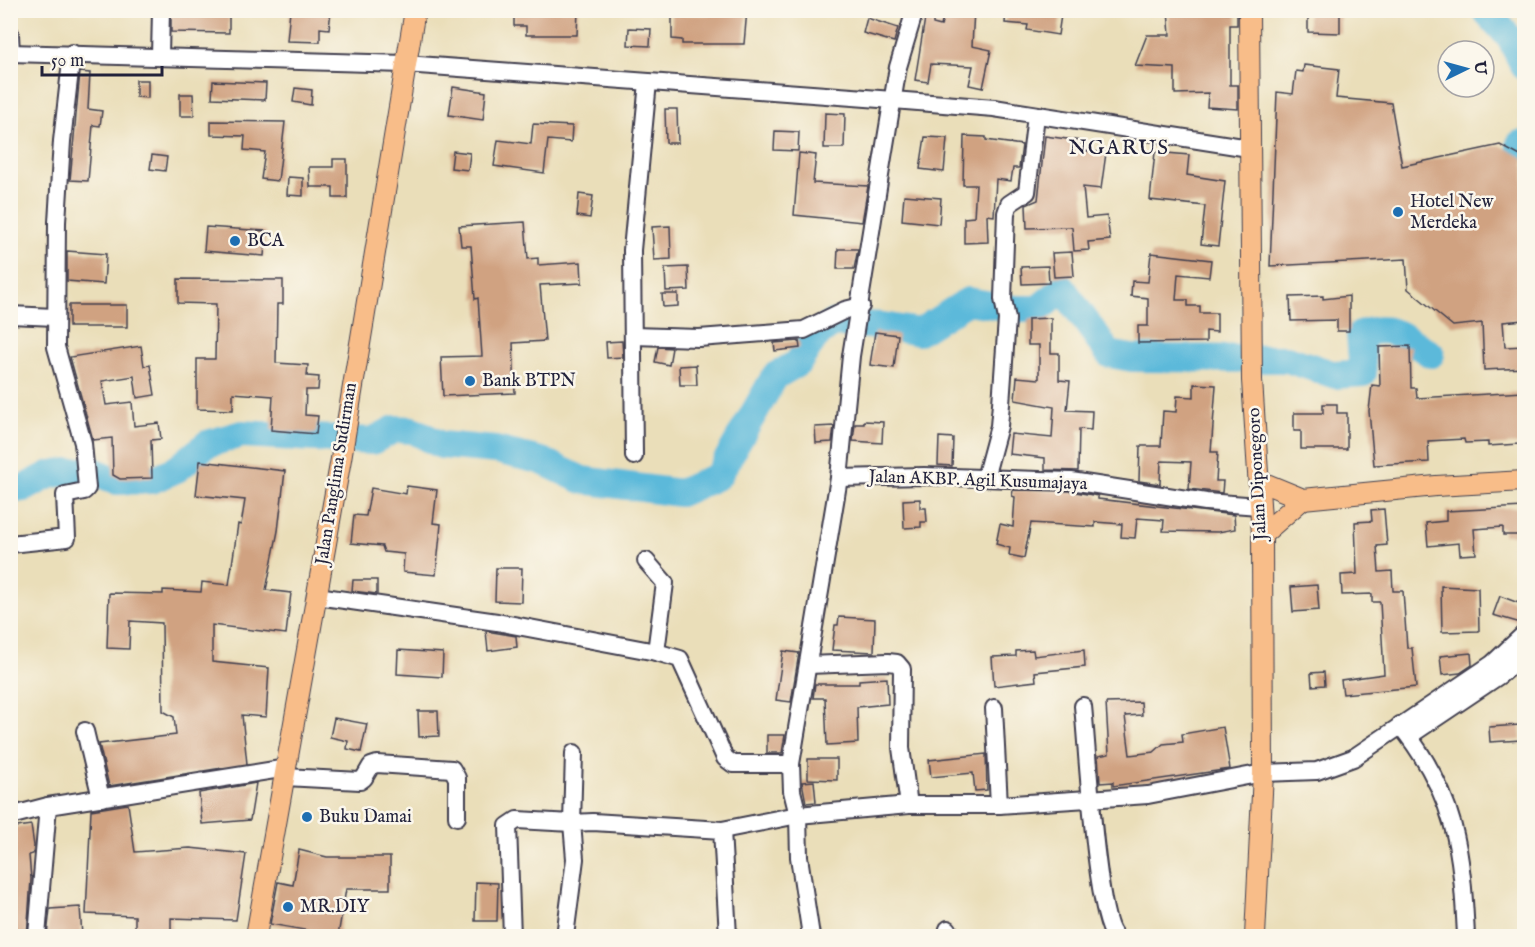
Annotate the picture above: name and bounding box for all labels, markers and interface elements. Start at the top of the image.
scale bar [42,39,162,77]
north arrow [1436,39,1496,99]
text: 50 m [51,50,84,73]
text: U [1468,59,1490,76]
district label: NGARUS [1068,135,1170,162]
place label: Hotel New Merdeka [1410,191,1495,235]
marker: Hotel New Merdeka [1391,205,1405,219]
place label: BCA [247,230,285,253]
marker: BCA [228,234,242,248]
place label: Bank BTPN [482,370,576,393]
marker: Bank BTPN [463,374,477,388]
street label: Jalan Panglima Sudirman [311,381,363,569]
street label: Jalan Diponegoro [1243,407,1273,543]
street label: Jalan AKBP. Agil Kusumajaya [866,466,1088,496]
place label: Buku Damai [319,806,412,829]
marker: Buku Damai [300,810,314,824]
place label: MR.DIY [300,896,370,919]
marker: MR.DIY [281,900,295,914]

